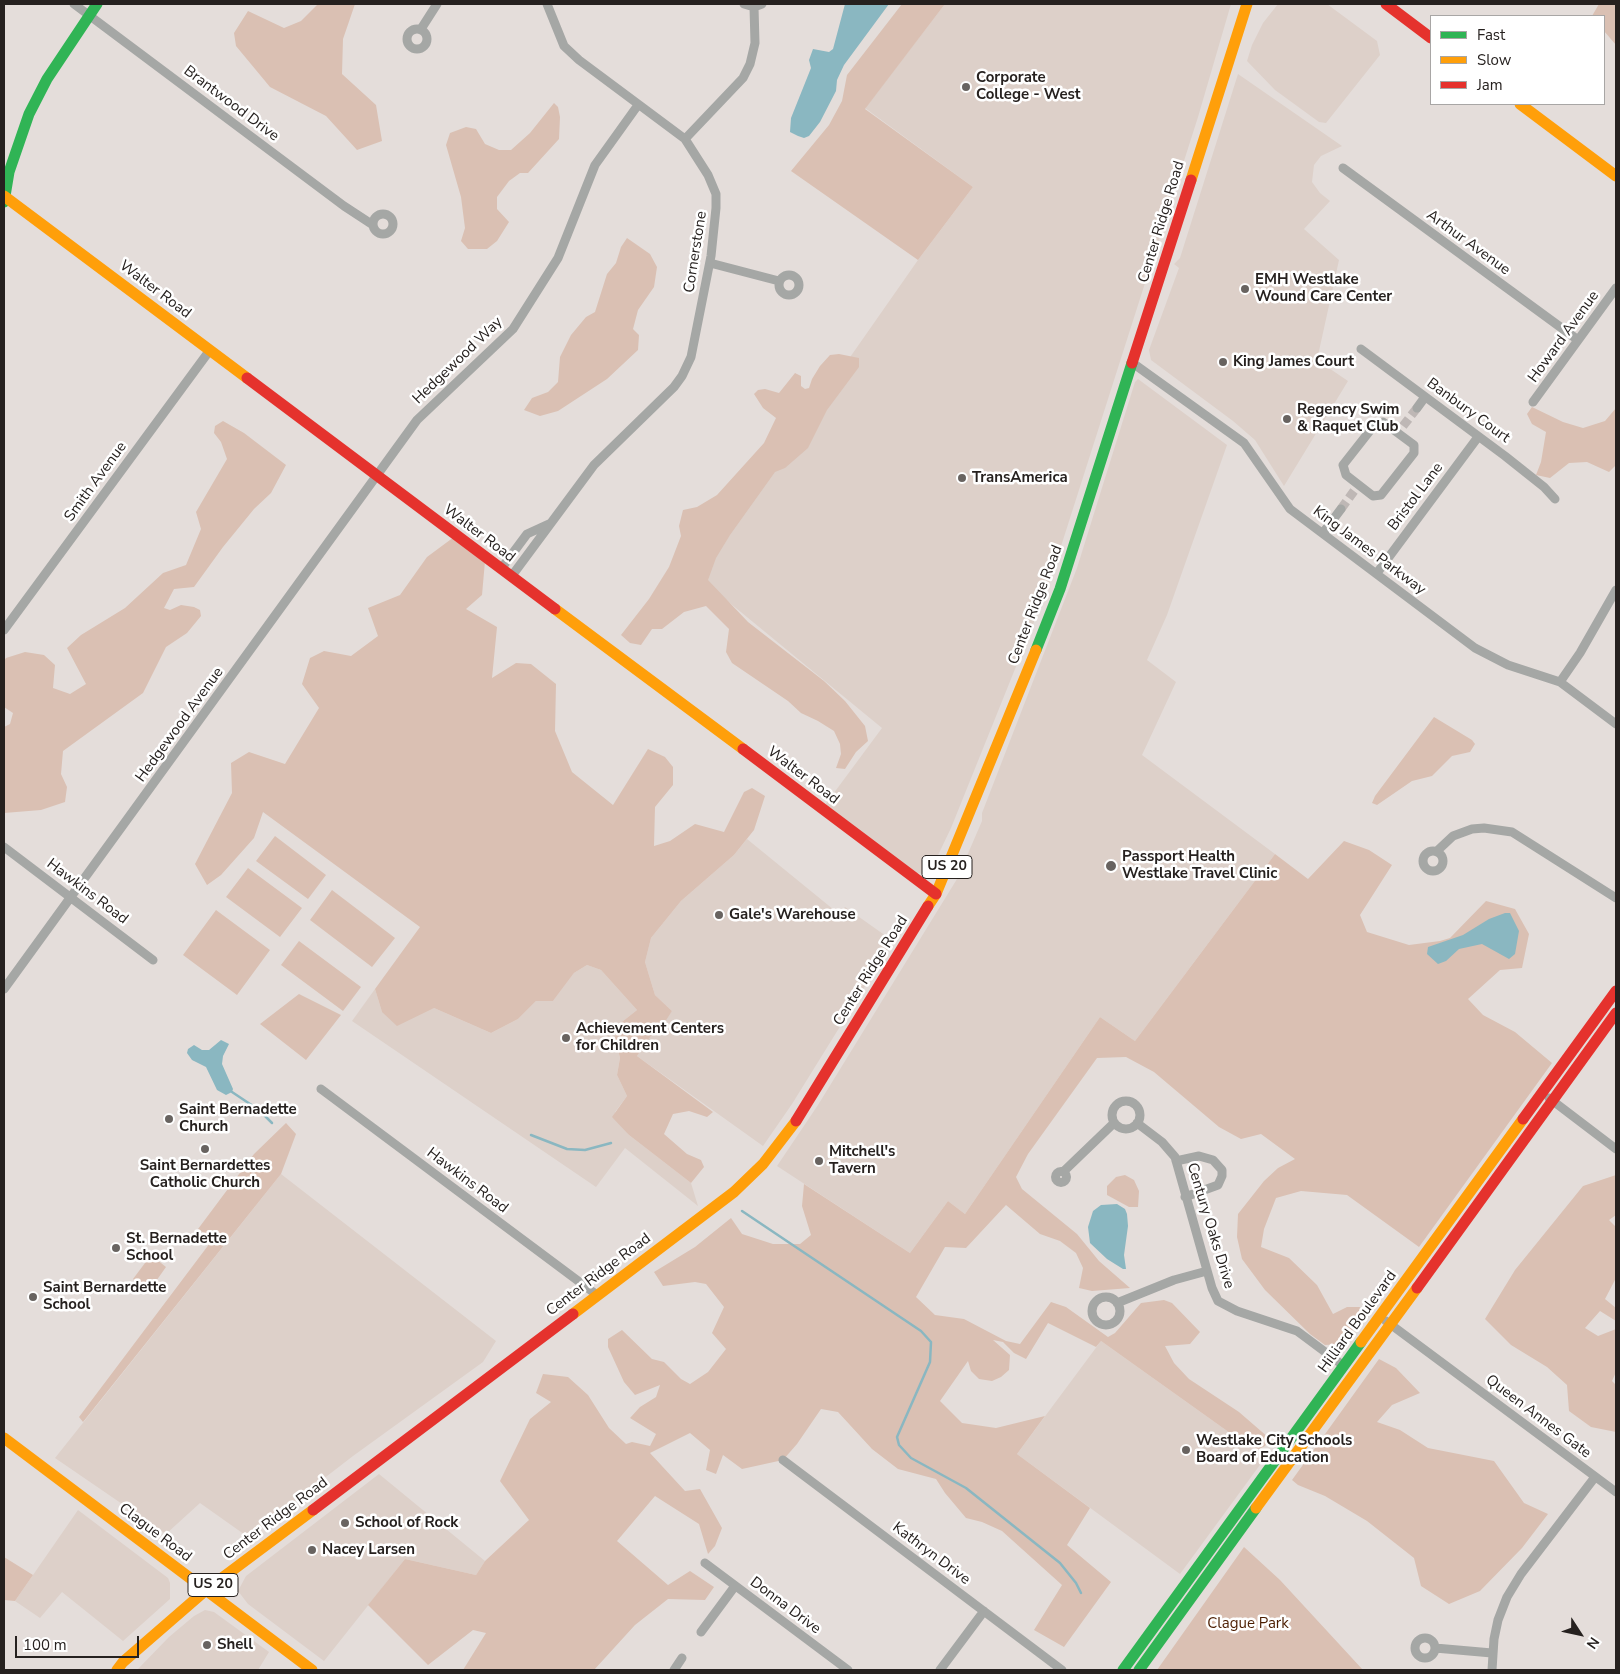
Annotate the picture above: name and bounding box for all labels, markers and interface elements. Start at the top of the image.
legend [1430,15,1605,105]
text: Fast [1477,25,1505,45]
text: Slow [1477,50,1511,70]
street label: Brantwood Drive [180,62,282,146]
place label: Corporate College - West [976,69,1081,104]
text: Jam [1477,75,1503,95]
marker: Corporate College - West [960,81,972,93]
street label: Center Ridge Road [1135,159,1189,285]
street label: Arthur Avenue [1423,207,1513,279]
street label: Cornerstone [681,210,711,294]
street label: Walter Road [116,257,194,323]
place label: EMH Westlake Wound Care Center [1255,271,1392,306]
marker: EMH Westlake Wound Care Center [1239,283,1251,295]
street label: Howard Avenue [1525,288,1603,386]
street label: Hedgewood Way [409,314,507,408]
place label: King James Court [1233,353,1354,371]
marker: King James Court [1217,356,1229,368]
street label: Banbury Court [1423,375,1513,447]
place label: Regency Swim & Raquet Club [1297,401,1399,436]
marker: Regency Swim & Raquet Club [1281,413,1293,425]
street label: Smith Avenue [61,439,131,525]
street label: Bristol Lane [1385,459,1447,535]
place label: TransAmerica [972,469,1068,487]
marker: TransAmerica [956,472,968,484]
street label: Walter Road [440,501,518,567]
street label: King James Parkway [1309,503,1429,599]
street label: Center Ridge Road [1005,543,1067,667]
street label: Hedgewood Avenue [132,664,228,786]
street label: Walter Road [764,743,842,809]
place label: Passport Health Westlake Travel Clinic [1122,848,1277,883]
street label: Hawkins Road [43,856,131,928]
road number: US 20 [922,856,972,879]
marker: Passport Health Westlake Travel Clinic [1104,859,1118,873]
place label: Gale's Warehouse [729,906,856,924]
marker: Gale's Warehouse [713,909,725,921]
street label: Center Ridge Road [830,913,912,1029]
place label: Achievement Centers for Children [576,1020,724,1055]
marker: Achievement Centers for Children [560,1032,572,1044]
place label: Saint Bernadette Church [179,1101,297,1136]
marker: Saint Bernadette Church [163,1113,175,1125]
marker: Saint Bernardettes Catholic Church [199,1143,211,1155]
place label: Mitchell's Tavern [829,1143,895,1178]
street label: Hawkins Road [423,1145,511,1217]
marker: Mitchell's Tavern [813,1155,825,1167]
place label: Saint Bernardettes Catholic Church [140,1157,270,1192]
street label: Century Oaks Drive [1182,1161,1238,1291]
place label: St. Bernadette School [126,1230,227,1265]
street label: Center Ridge Road [543,1230,655,1320]
marker: St. Bernadette School [110,1242,122,1254]
street label: Hilliard Boulevard [1315,1267,1401,1377]
place label: Saint Bernardette School [43,1279,166,1314]
marker: Saint Bernardette School [27,1291,39,1303]
street label: Queen Annes Gate [1482,1372,1594,1462]
place label: Westlake City Schools Board of Education [1196,1432,1352,1467]
marker: Westlake City Schools Board of Education [1180,1444,1192,1456]
street label: Center Ridge Road [220,1474,332,1564]
street label: Clague Road [115,1500,195,1566]
place label: School of Rock [355,1514,458,1532]
marker: School of Rock [339,1517,351,1529]
street label: Kathryn Drive [889,1519,973,1589]
place label: Nacey Larsen [322,1541,415,1559]
marker: Nacey Larsen [306,1544,318,1556]
road number: US 20 [188,1574,238,1596]
street label: Donna Drive [746,1574,824,1638]
north arrow [1555,1609,1605,1659]
park label: Clague Park [1207,1615,1289,1633]
scale bar [18,1626,141,1658]
text: N [1582,1633,1603,1653]
text: 100 m [23,1635,67,1655]
place label: Shell [217,1636,253,1654]
marker: Shell [201,1639,213,1651]

